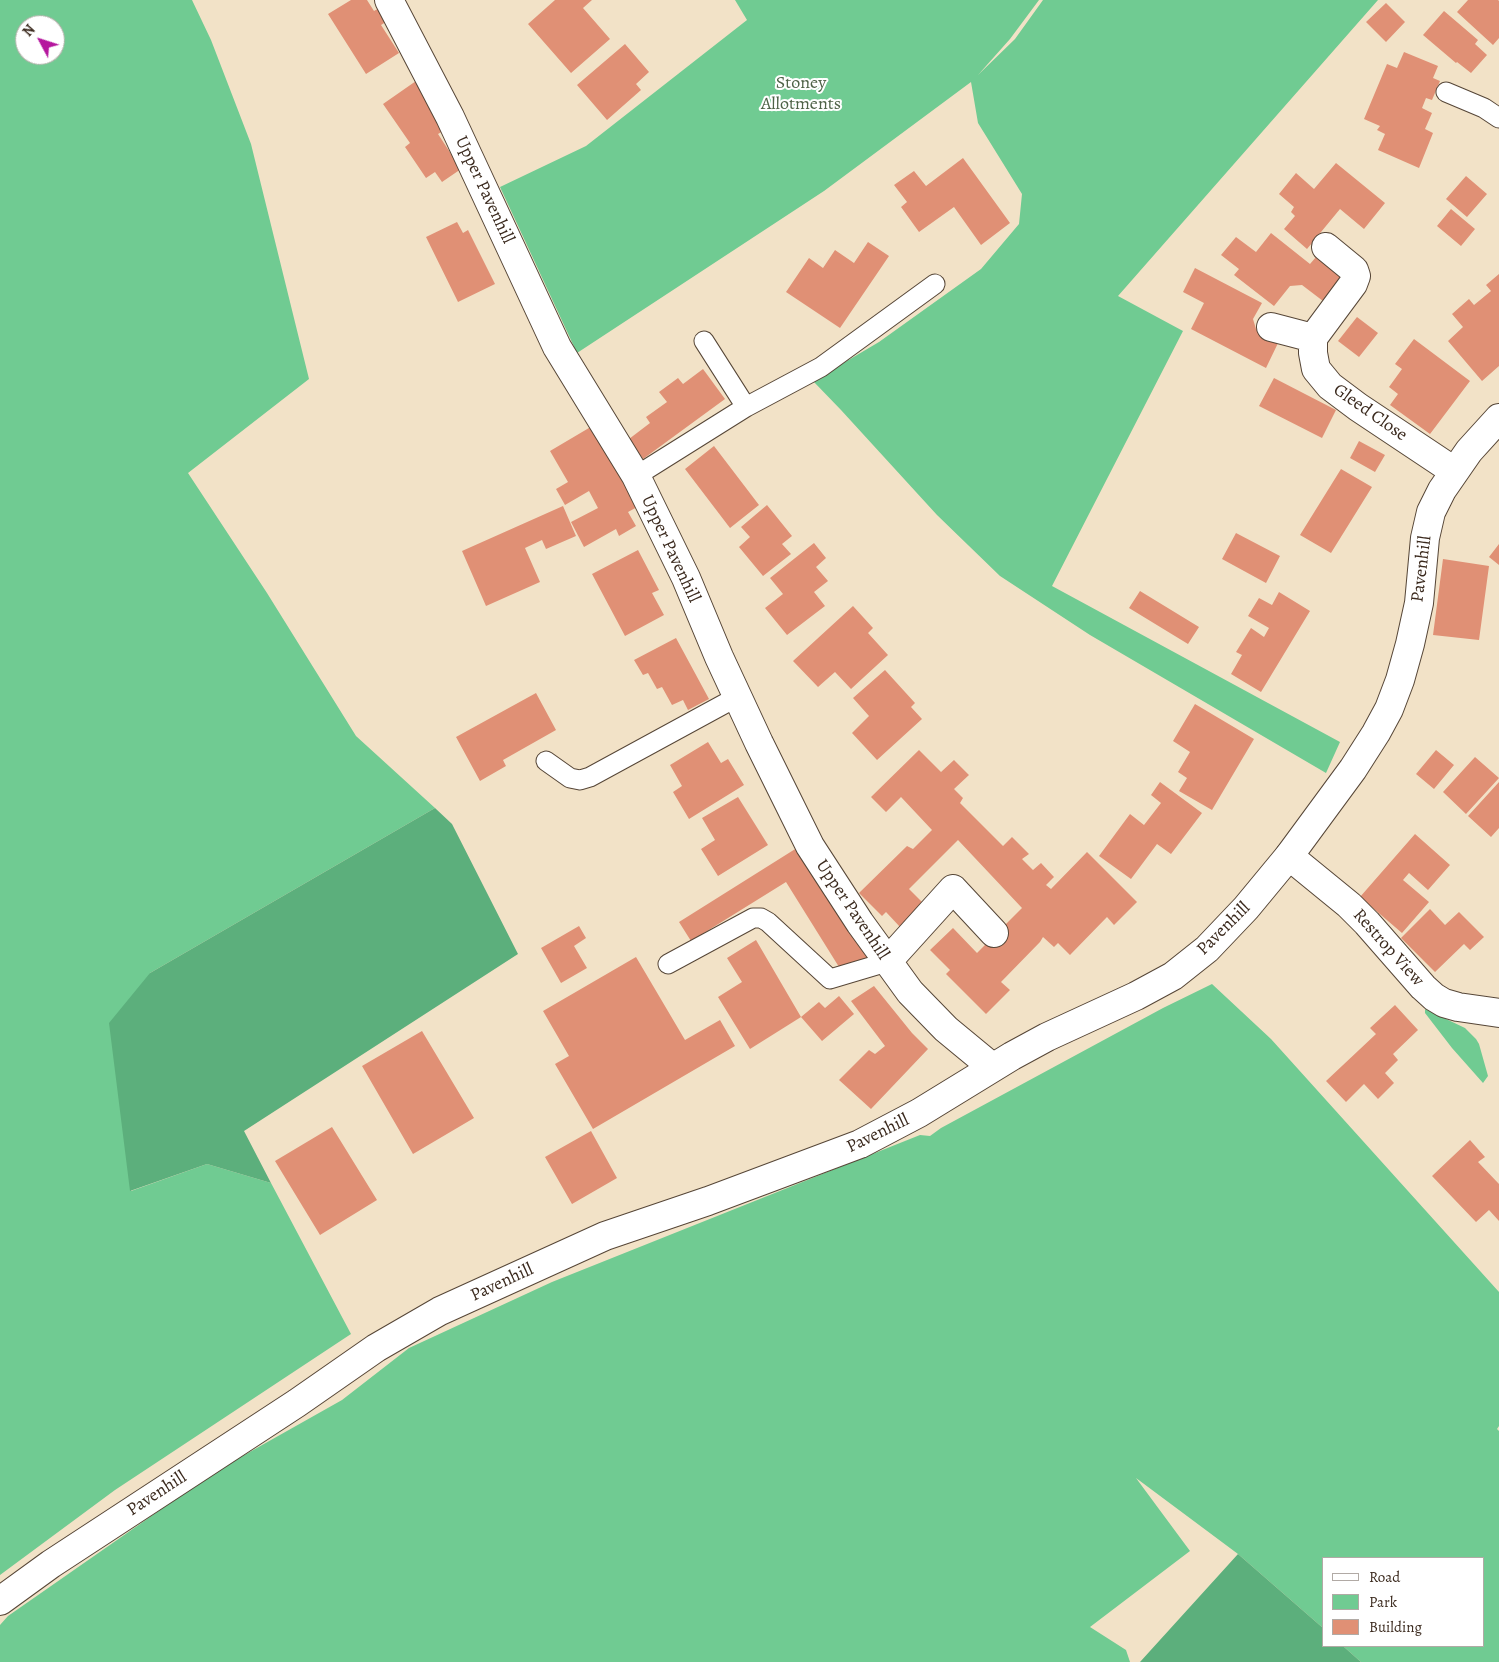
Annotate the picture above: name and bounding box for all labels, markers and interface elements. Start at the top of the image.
north arrow [15,15,65,65]
text: N [18,21,39,41]
park label: Stoney Allotments [761,73,841,116]
street label: Upper Pavenhill [450,133,518,247]
street label: Gleed Close [1329,380,1411,446]
street label: Upper Pavenhill [636,492,704,606]
street label: Pavenhill [1407,535,1437,603]
street label: Upper Pavenhill [811,856,893,964]
street label: Pavenhill [1193,898,1255,960]
street label: Restrop View [1348,905,1428,991]
street label: Pavenhill [843,1110,913,1158]
street label: Pavenhill [467,1259,537,1307]
street label: Pavenhill [123,1467,191,1521]
legend [1322,1557,1484,1647]
text: Road [1369,1567,1400,1587]
text: Park [1369,1592,1397,1612]
text: Building [1369,1617,1422,1637]

